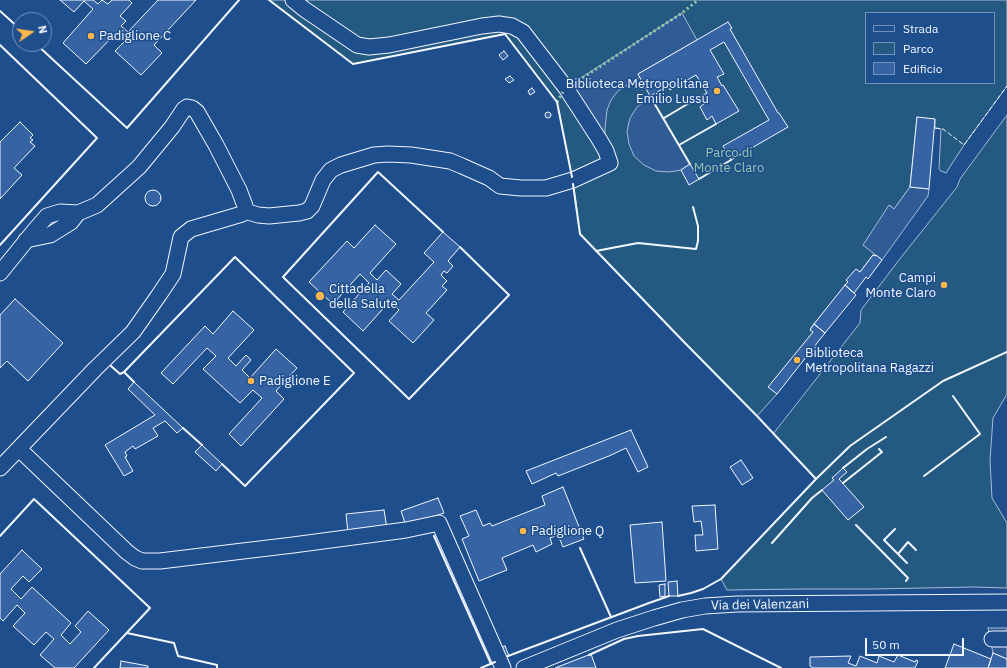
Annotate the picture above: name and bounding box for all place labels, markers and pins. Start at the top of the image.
place label: Padiglione C [99,28,171,44]
marker: Padiglione C [86,31,96,41]
place label: Biblioteca Metropolitana Emilio Lussu [566,76,709,107]
marker: Biblioteca Metropolitana Emilio Lussu [712,86,722,96]
place label: Campi Monte Claro [866,270,936,301]
marker: Campi Monte Claro [939,280,949,290]
place label: Cittadella della Salute [329,281,398,312]
marker: Cittadella della Salute [314,290,326,302]
place label: Biblioteca Metropolitana Ragazzi [805,345,934,376]
marker: Biblioteca Metropolitana Ragazzi [792,355,802,365]
place label: Padiglione E [259,373,331,389]
marker: Padiglione E [246,376,256,386]
place label: Padiglione Q [531,523,604,539]
marker: Padiglione Q [518,526,528,536]

